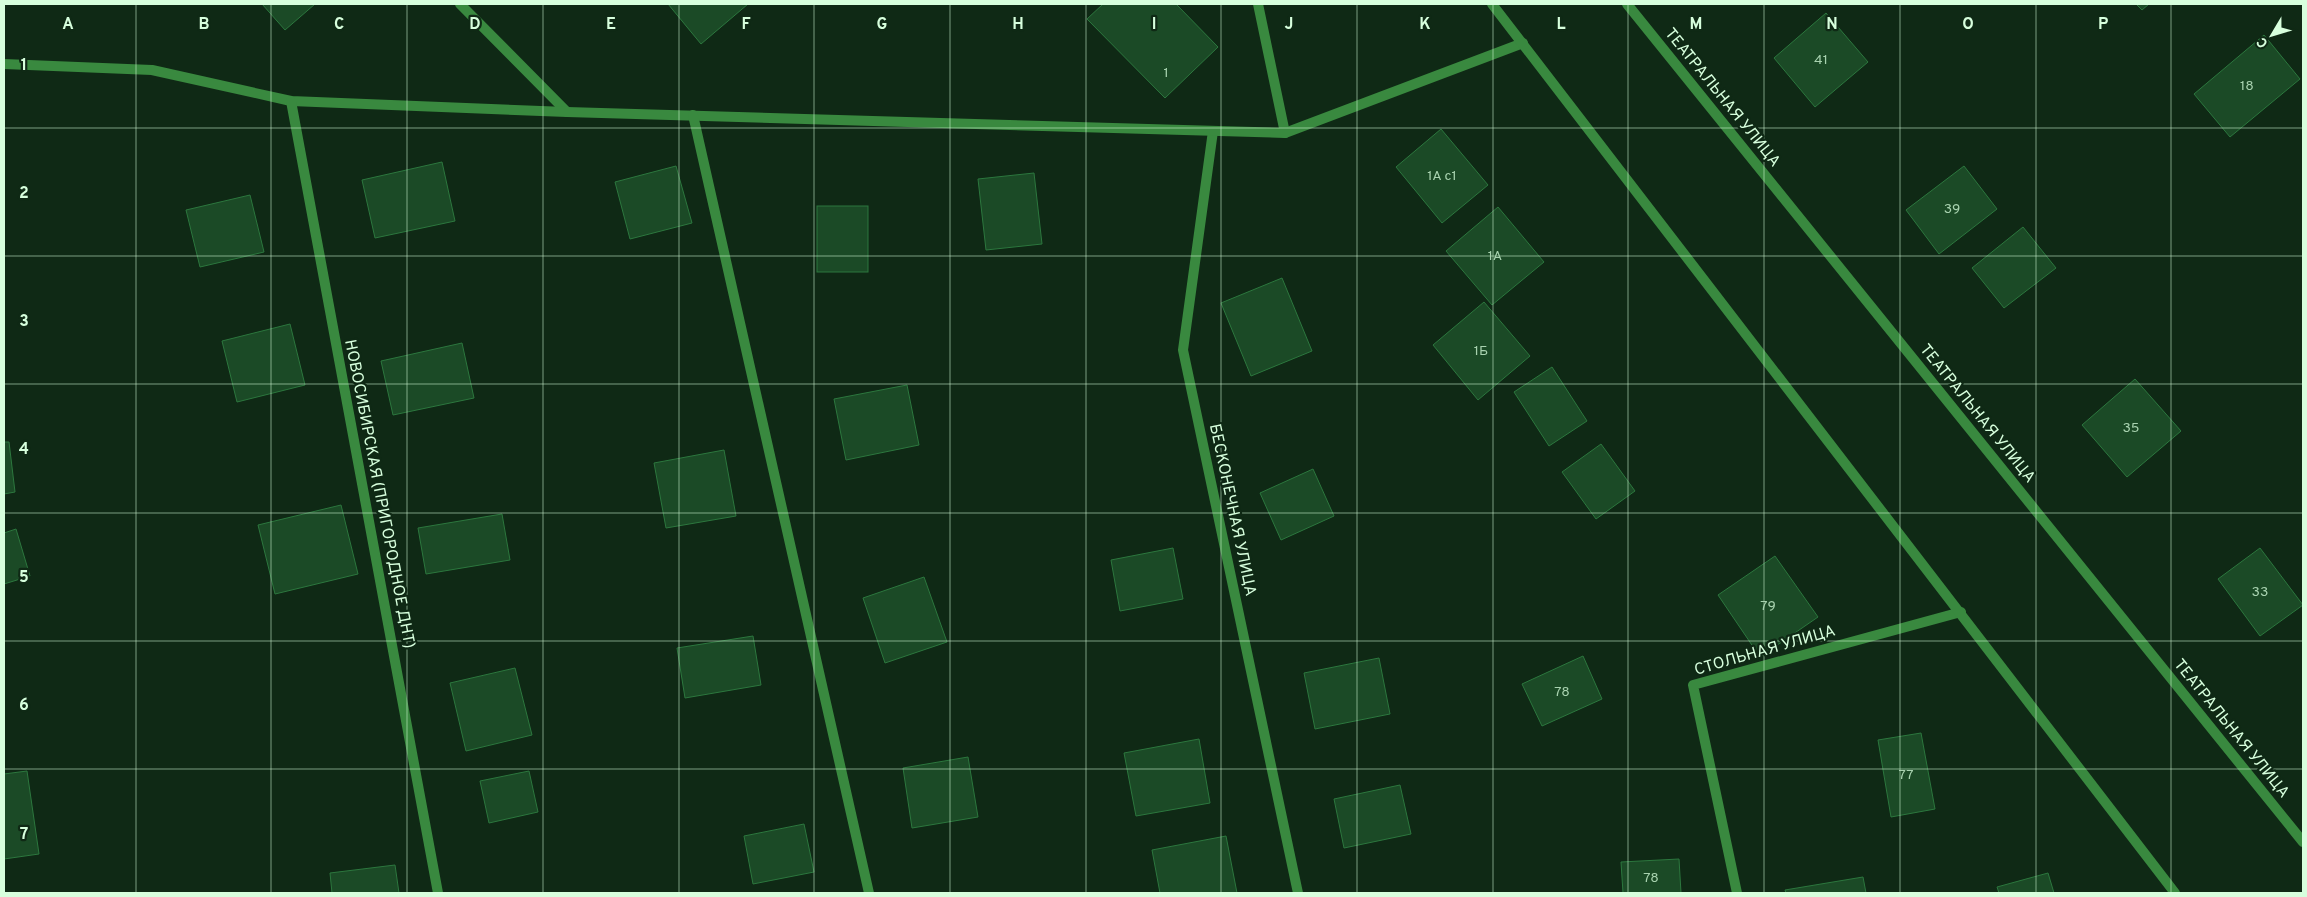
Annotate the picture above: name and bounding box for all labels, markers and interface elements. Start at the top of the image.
north arrow [2247,10,2297,60]
text: A [62,15,74,35]
text: B [198,15,210,35]
text: C [334,15,344,35]
text: D [469,15,481,35]
text: E [606,15,616,35]
text: F [741,15,751,35]
text: G [877,15,887,35]
text: H [1012,15,1024,35]
text: I [1152,15,1156,35]
text: J [1285,15,1293,35]
text: K [1419,15,1431,35]
text: L [1556,15,1566,35]
text: M [1690,15,1702,35]
text: N [1826,15,1838,35]
text: O [1962,15,1974,35]
text: P [2098,15,2108,35]
street label: ТЕАТРАЛЬНАЯ УЛИЦА [1660,24,1784,172]
text: С [2253,33,2272,51]
house number: 41 [1814,52,1828,69]
text: 1 [21,56,27,76]
house number: 1 [1163,65,1169,82]
house number: 18 [2240,78,2254,95]
house number: 1А с1 [1427,168,1457,185]
text: 2 [19,184,29,204]
house number: 39 [1944,201,1960,218]
house number: 1А [1488,248,1502,265]
text: 3 [19,312,29,332]
street label: НОВОСИБИРСКАЯ (ПРИГОРОДНОЕ ДНТ) [339,338,419,650]
street label: ТЕАТРАЛЬНАЯ УЛИЦА [1915,340,2039,488]
house number: 1Б [1474,343,1488,360]
house number: 35 [2122,420,2140,437]
street label: БЕСКОНЕЧНАЯ УЛИЦА [1204,422,1260,598]
text: 4 [19,440,29,460]
text: 5 [19,568,29,588]
house number: 33 [2252,584,2268,601]
house number: 79 [1760,598,1776,615]
street label: СТОЛЬНАЯ УЛИЦА [1692,621,1838,681]
street label: ТЕАТРАЛЬНАЯ УЛИЦА [2169,655,2293,803]
house number: 78 [1554,684,1570,701]
text: 6 [19,696,29,716]
house number: 77 [1898,767,1914,784]
text: 7 [20,825,28,845]
house number: 78 [1643,870,1659,887]

